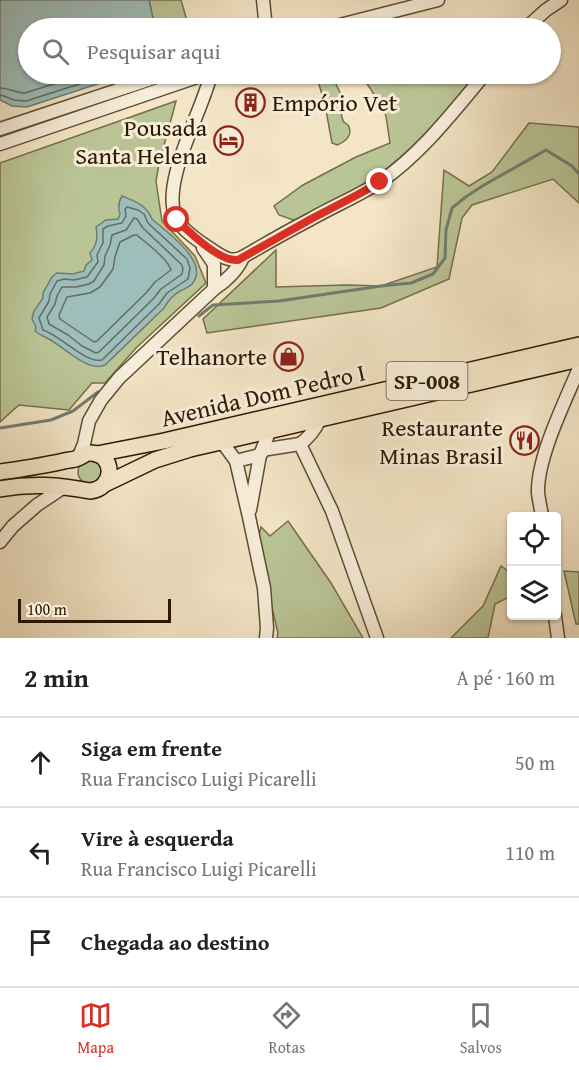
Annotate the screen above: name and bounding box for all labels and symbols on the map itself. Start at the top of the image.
place label: Empório Vet [272,85,398,120]
building icon: Empório Vet [235,86,267,118]
place label: Pousada Santa Helena [75,110,208,173]
hotel icon: Pousada Santa Helena [212,125,244,157]
route end [366,168,392,194]
route start [163,206,189,232]
place label: Telhanorte [156,339,267,374]
shop icon: Telhanorte [272,340,304,372]
street label: Avenida Dom Pedro I [157,354,369,436]
road number: SP-008 [386,362,468,400]
place label: Restaurante Minas Brasil [379,410,503,473]
restaurant icon: Restaurante Minas Brasil [508,425,540,457]
scale bar [18,596,171,624]

